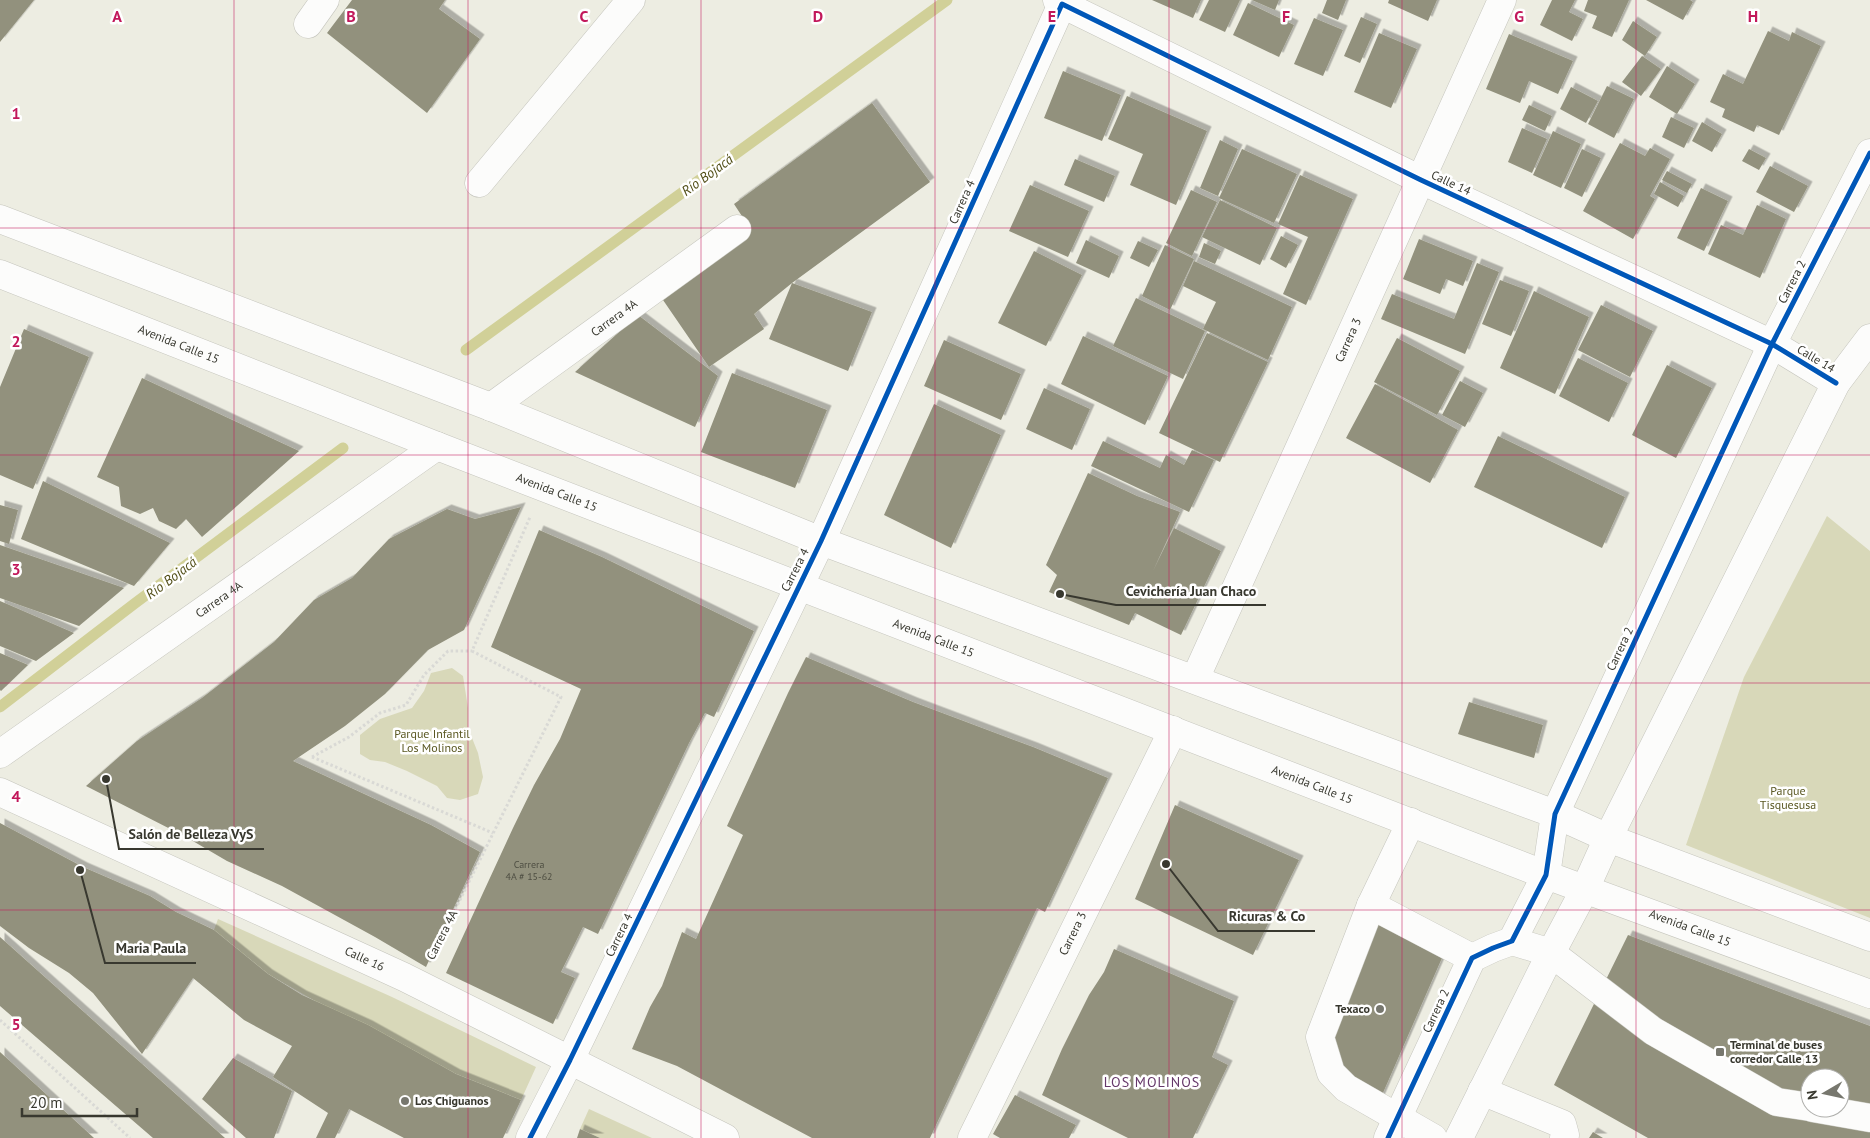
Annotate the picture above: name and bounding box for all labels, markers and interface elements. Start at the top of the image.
text: A [112,6,122,26]
text: B [346,6,356,26]
text: C [580,6,589,26]
text: D [813,6,823,26]
text: E [1048,6,1056,26]
text: F [1282,6,1290,26]
text: G [1514,6,1524,26]
text: H [1748,6,1758,26]
text: 1 [11,103,21,123]
water label: Río Bojacá [678,150,736,200]
street label: Calle 14 [1429,167,1474,198]
street label: Carrera 4 [945,177,978,226]
street label: Carrera 2 [1774,258,1809,306]
street label: Carrera 4A [588,296,640,339]
street label: Carrera 3 [1331,315,1364,364]
street label: Avenida Calle 15 [136,321,222,367]
text: 2 [11,331,21,351]
street label: Calle 14 [1794,341,1839,376]
street label: Avenida Calle 15 [514,469,600,514]
street label: Carrera 4 [777,545,812,594]
water label: Río Bojacá [142,553,200,603]
text: 3 [11,559,21,579]
callout: Cevichería Juan Chaco [1116,576,1266,605]
street label: Carrera 4A [192,578,245,621]
text: Cevichería Juan Chaco [1126,582,1257,600]
street label: Avenida Calle 15 [891,615,976,660]
street label: Carrera 2 [1603,624,1636,673]
park label: Parque Infantil Los Molinos [394,726,470,755]
street label: Avenida Calle 15 [1270,762,1355,807]
park label: Parque Tisquesusa [1760,783,1816,812]
text: 4 [11,786,21,806]
callout: Salón de Belleza VyS [119,820,264,849]
text: Salón de Belleza VyS [129,825,253,843]
house number: Carrera 4A # 15-62 [505,858,553,883]
callout: Ricuras & Co [1218,902,1315,931]
street label: Avenida Calle 15 [1647,906,1733,949]
street label: Carrera 4A [423,907,460,962]
text: Ricuras & Co [1229,907,1306,925]
street label: Carrera 3 [1055,909,1089,958]
street label: Carrera 4 [602,910,636,959]
callout: Maria Paula [105,934,196,963]
text: Maria Paula [116,939,186,957]
street label: Calle 16 [343,943,387,974]
street label: Carrera 2 [1419,986,1452,1035]
place label: Texaco [1335,1001,1371,1016]
marker: Texaco [1374,1003,1386,1015]
text: 5 [11,1014,21,1034]
place label: Terminal de buses corredor Calle 13 [1730,1037,1822,1066]
marker: Terminal de buses corredor Calle 13 [1714,1046,1726,1058]
north arrow [1800,1068,1850,1118]
district label: LOS MOLINOS [1104,1073,1200,1091]
scale bar [22,1086,138,1118]
text: N [1803,1089,1822,1101]
text: 20 m [30,1093,63,1112]
place label: Los Chiguanos [415,1093,489,1108]
marker: Los Chiguanos [399,1095,411,1107]

